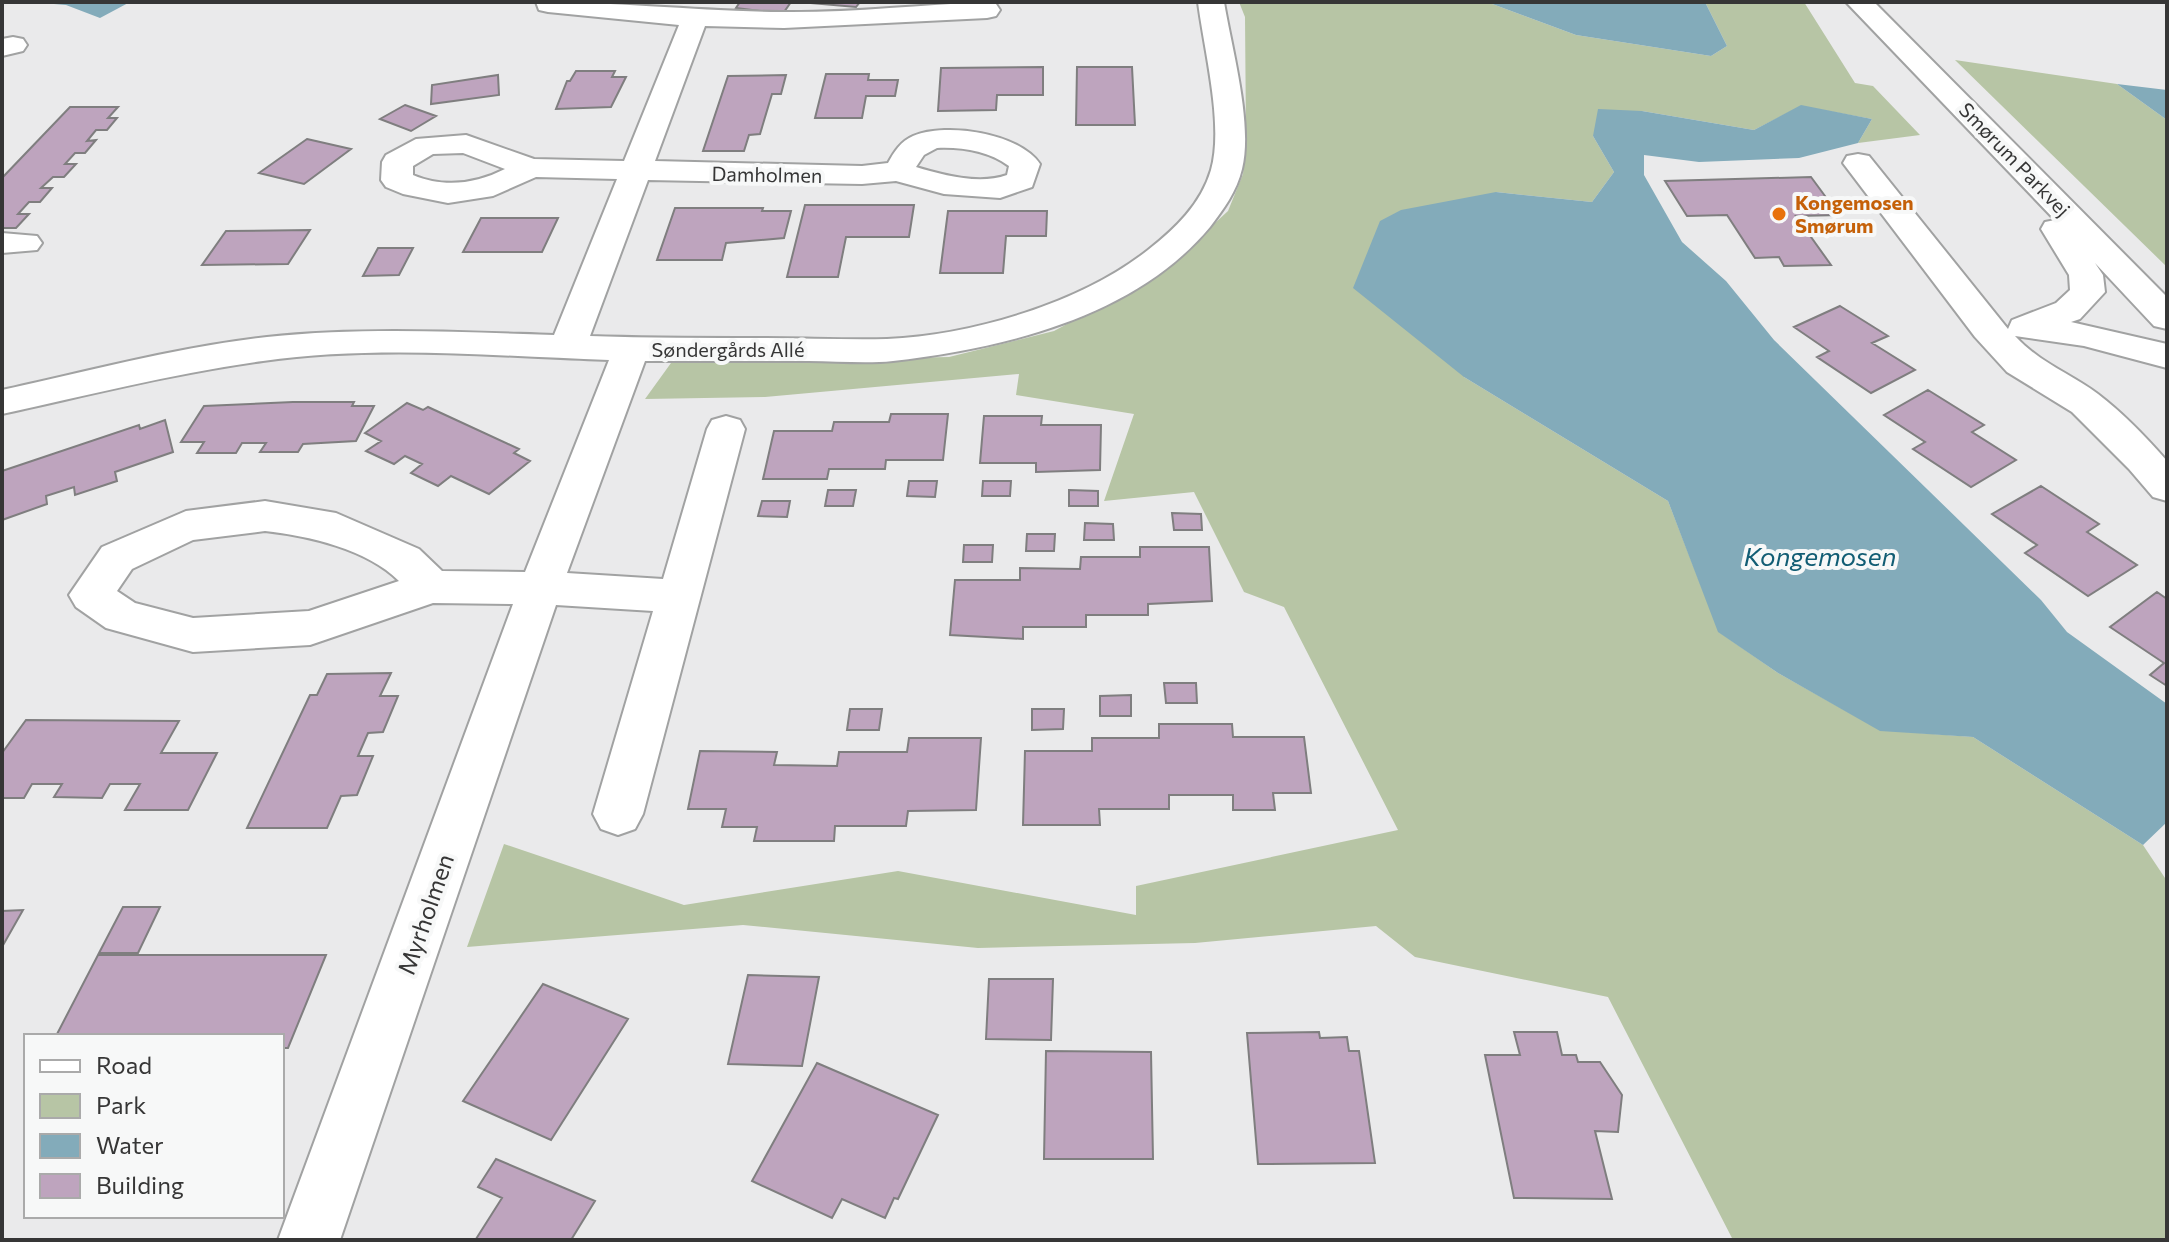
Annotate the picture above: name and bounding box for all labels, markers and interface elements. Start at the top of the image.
street label: Smørum Parkvej [1955,97,2075,221]
street label: Damholmen [712,161,822,187]
place label: Kongemosen Smørum [1795,190,1914,237]
marker: Kongemosen Smørum [1770,205,1788,223]
street label: Søndergårds Allé [652,337,804,361]
water label: Kongemosen [1744,540,1896,571]
street label: Myrholmen [391,850,459,978]
legend [24,1034,284,1218]
text: Road [96,1050,152,1079]
text: Park [96,1090,146,1119]
text: Water [96,1130,164,1159]
text: Building [96,1170,184,1199]

